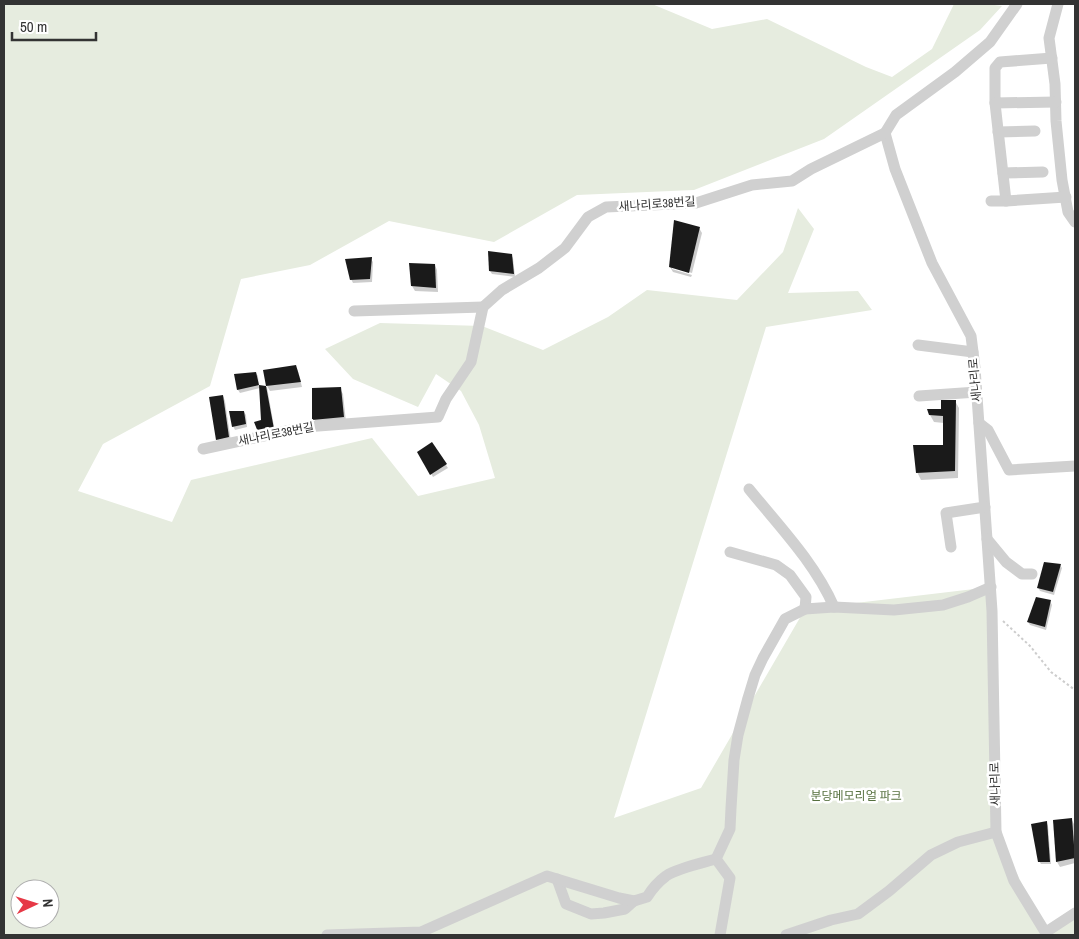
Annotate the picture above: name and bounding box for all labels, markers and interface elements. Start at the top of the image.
scale bar [12,10,96,42]
text: 50 m [20,16,47,37]
street label: 새나리로38번길 [618,193,696,215]
street label: 새나리로 [965,357,985,403]
street label: 새나리로38번길 [237,419,315,449]
street label: 새나리로 [987,762,1003,806]
park label: 분당메모리얼 파크 [810,788,902,804]
north arrow [10,879,60,929]
text: N [39,898,57,908]

